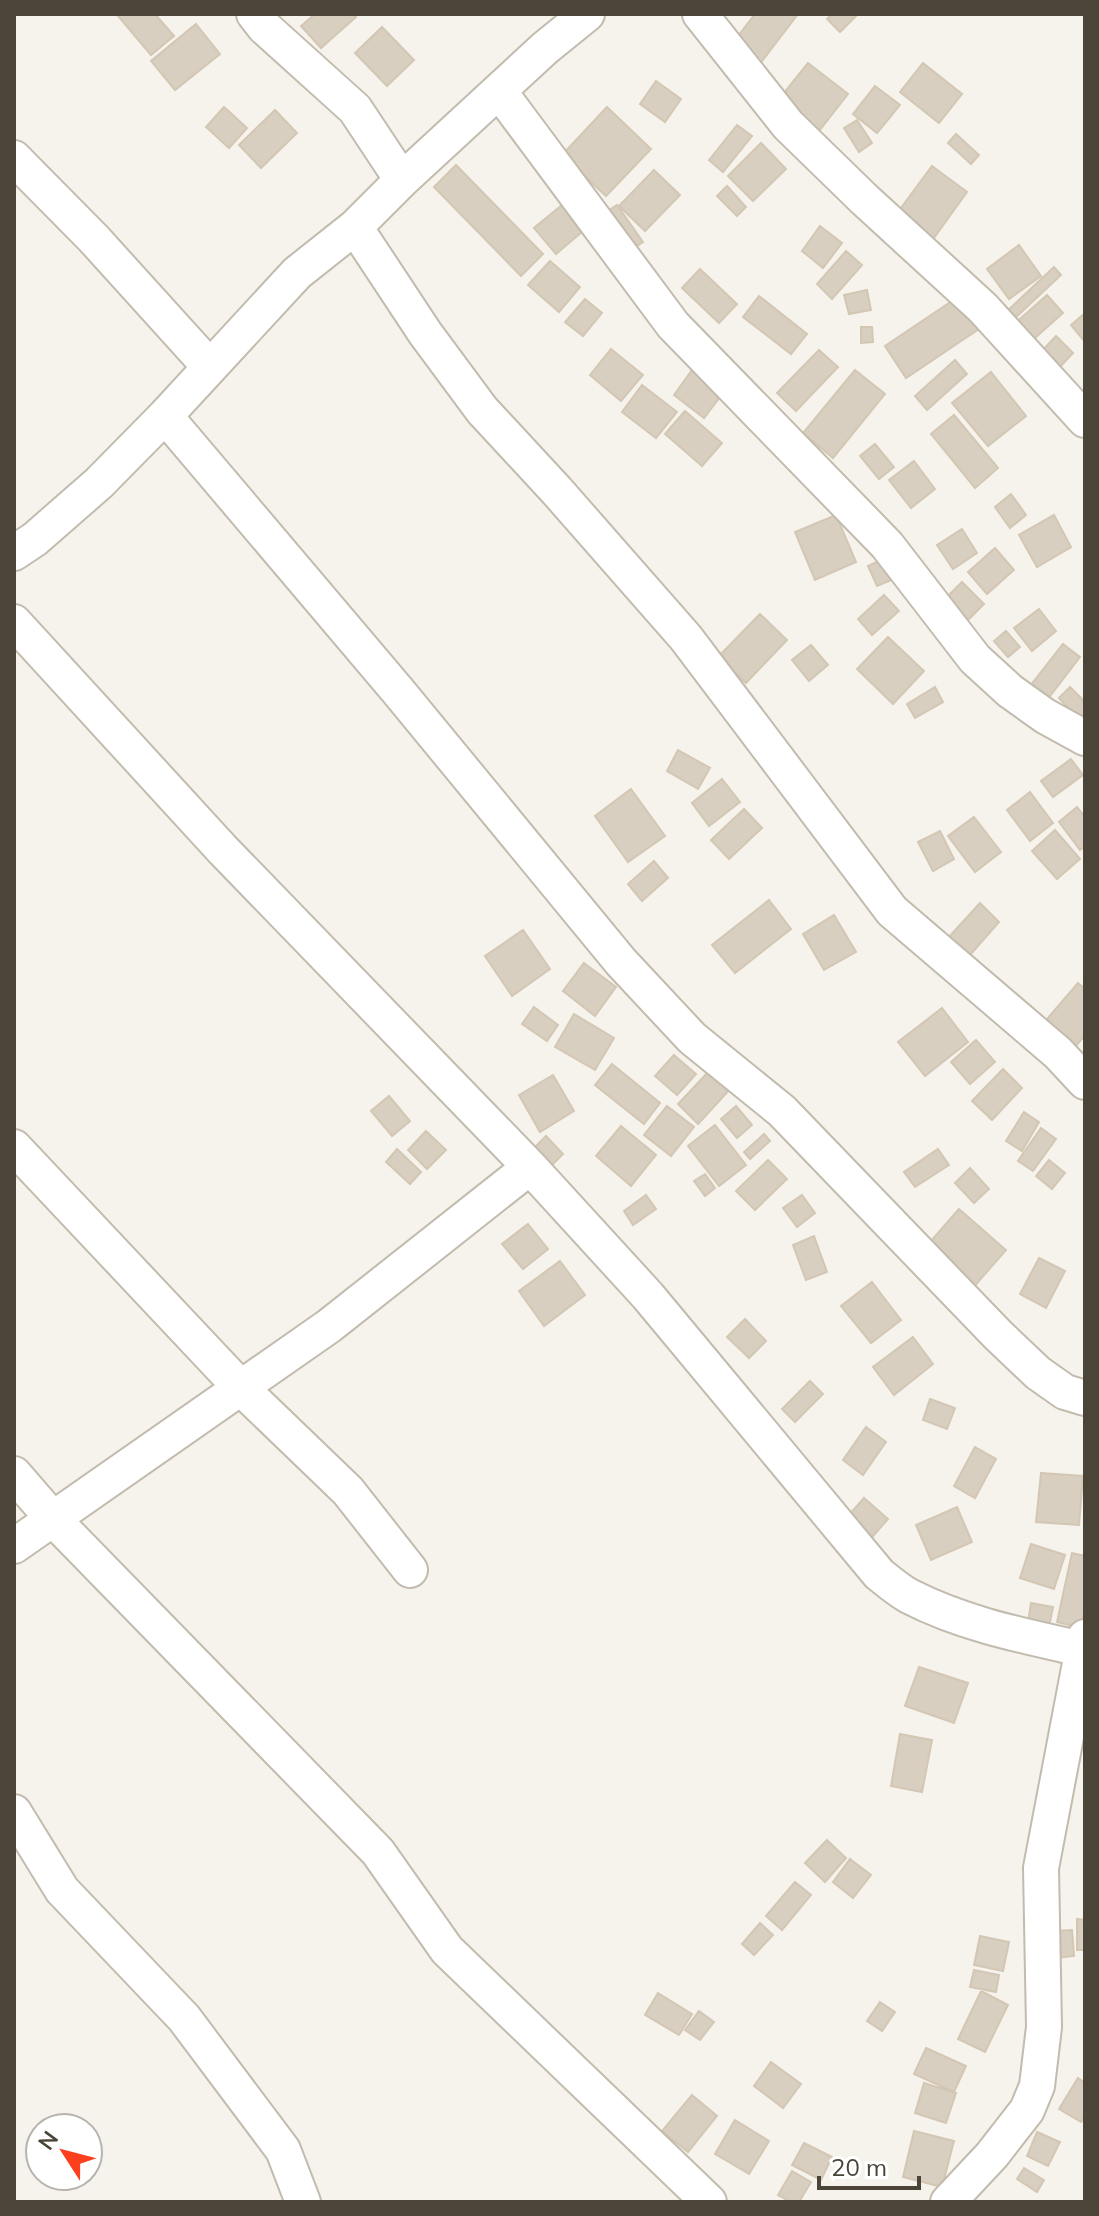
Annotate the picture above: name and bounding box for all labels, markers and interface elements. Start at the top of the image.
north arrow [24,2112,104,2192]
text: N [32,2125,64,2155]
scale bar [819,2140,919,2190]
text: 20 m [831,2152,887,2182]

